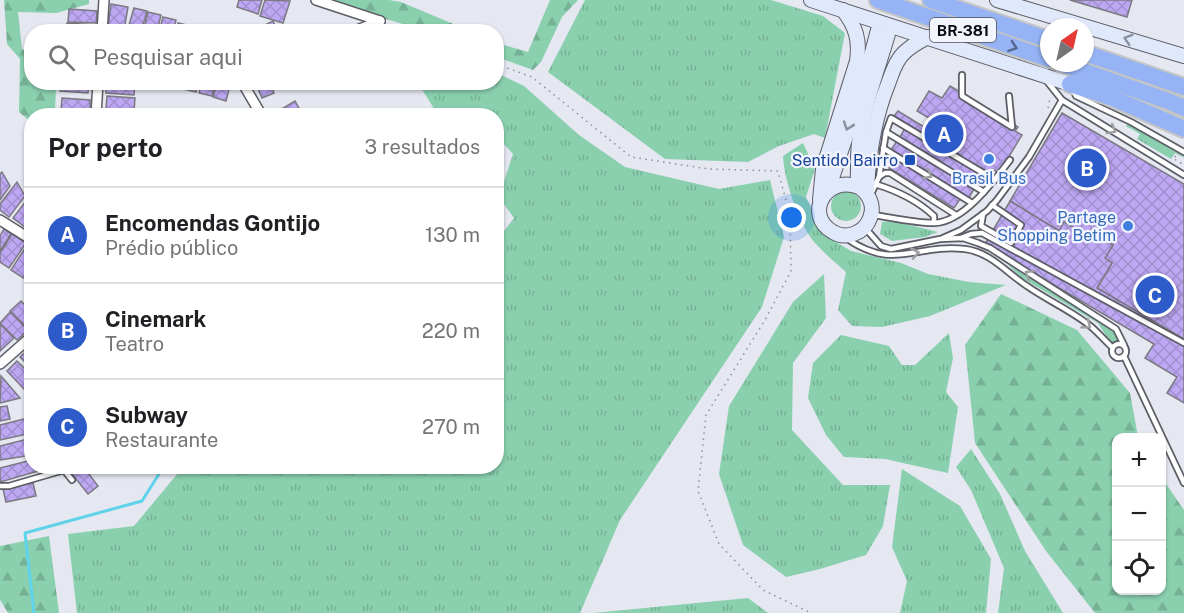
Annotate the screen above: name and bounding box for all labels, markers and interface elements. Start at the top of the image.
road number: BR-381 [930,18,996,42]
north arrow [1040,18,1094,72]
search box [24,24,504,90]
one-way arrow [1123,34,1134,46]
one-way arrow [1007,39,1018,52]
icon: search [45,41,78,74]
text: Pesquisar aqui [93,44,243,70]
pin: A [924,112,964,156]
one-way arrow [843,120,856,131]
one-way arrow [1106,123,1116,135]
text: Por perto [48,132,163,163]
text: 3 resultados [364,135,480,159]
pin: B [1068,146,1106,190]
place label: Sentido Bairro [792,151,898,170]
marker: Brasil Bus [982,152,996,166]
marker: Sentido Bairro [903,153,917,167]
one-way arrow [922,168,932,180]
place label: Brasil Bus [952,169,1026,188]
your location [777,203,806,232]
place label: Partage Shopping Betim [997,208,1116,245]
text: Encomendas Gontijo [105,210,320,236]
marker: Partage Shopping Betim [1121,219,1135,233]
text: A [60,223,75,247]
text: 130 m [425,223,480,247]
text: Prédio público [105,236,238,260]
one-way arrow [910,247,920,260]
one-way arrow [1025,269,1035,281]
pin: C [1136,272,1174,318]
text: Cinemark [105,306,206,332]
one-way arrow [1080,317,1091,328]
text: B [61,319,74,343]
text: 220 m [422,319,480,343]
text: Teatro [105,332,164,356]
text: Subway [105,402,188,428]
text: C [60,415,75,439]
text: 270 m [422,415,480,439]
text: Restaurante [105,428,218,452]
map controls [1112,433,1166,595]
button: + [1112,433,1166,487]
button: − [1112,487,1166,541]
button: locate [1112,541,1166,595]

